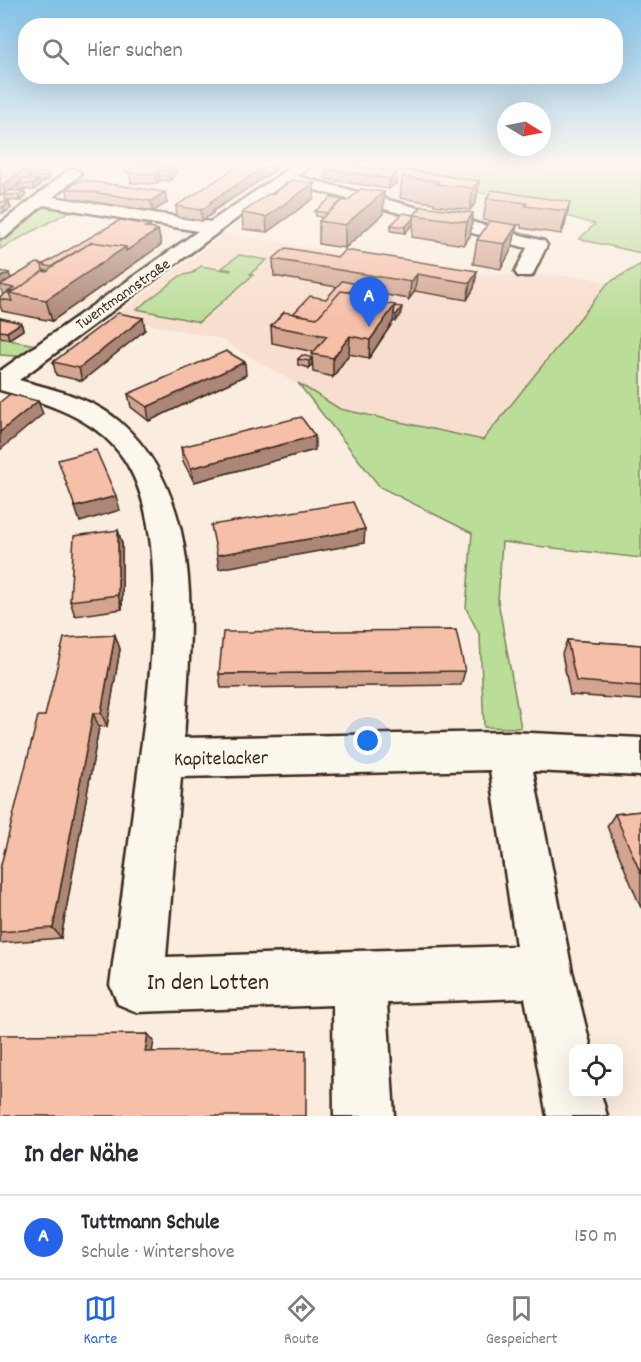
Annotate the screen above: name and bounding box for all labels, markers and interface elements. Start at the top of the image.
search box [18,18,623,84]
icon: search [39,35,72,68]
text: Hier suchen [87,36,183,67]
north arrow [497,102,551,156]
street label: Twentmannstraße [71,254,176,336]
pin: A [350,278,388,327]
your location [353,726,382,755]
street label: Kapitelacker [174,745,269,775]
street label: In den Lotten [147,967,269,1001]
map controls [569,1044,623,1098]
button: locate [569,1044,623,1098]
text: In der Nähe [24,1137,138,1174]
text: Tuttmann Schule [81,1208,219,1239]
text: A [38,1223,49,1251]
text: 150 m [574,1223,617,1251]
text: Schule · Wintershove [81,1239,235,1267]
tab: Karte [83,1292,117,1351]
tab: Route [284,1292,319,1351]
tab: Gespeichert [486,1292,558,1351]

